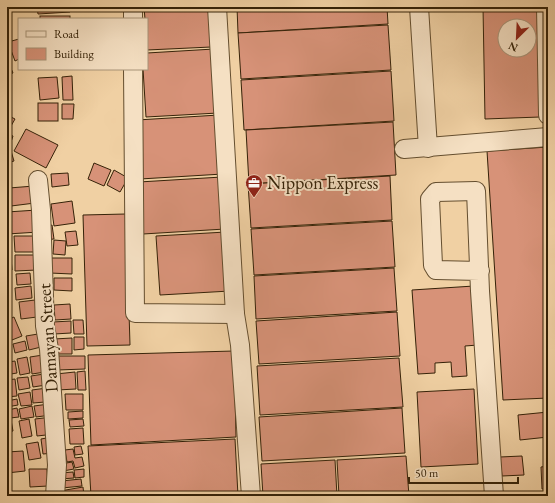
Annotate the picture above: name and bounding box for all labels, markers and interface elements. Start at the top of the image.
legend [18,18,148,70]
north arrow [497,18,537,58]
text: Road [54,26,80,42]
text: N [506,39,520,55]
text: Building [54,46,95,62]
place label: Nippon Express [267,171,378,194]
office icon: Nippon Express [244,173,264,198]
street label: Damayan Street [32,282,63,393]
scale bar [409,459,518,485]
text: 50 m [415,465,439,481]

